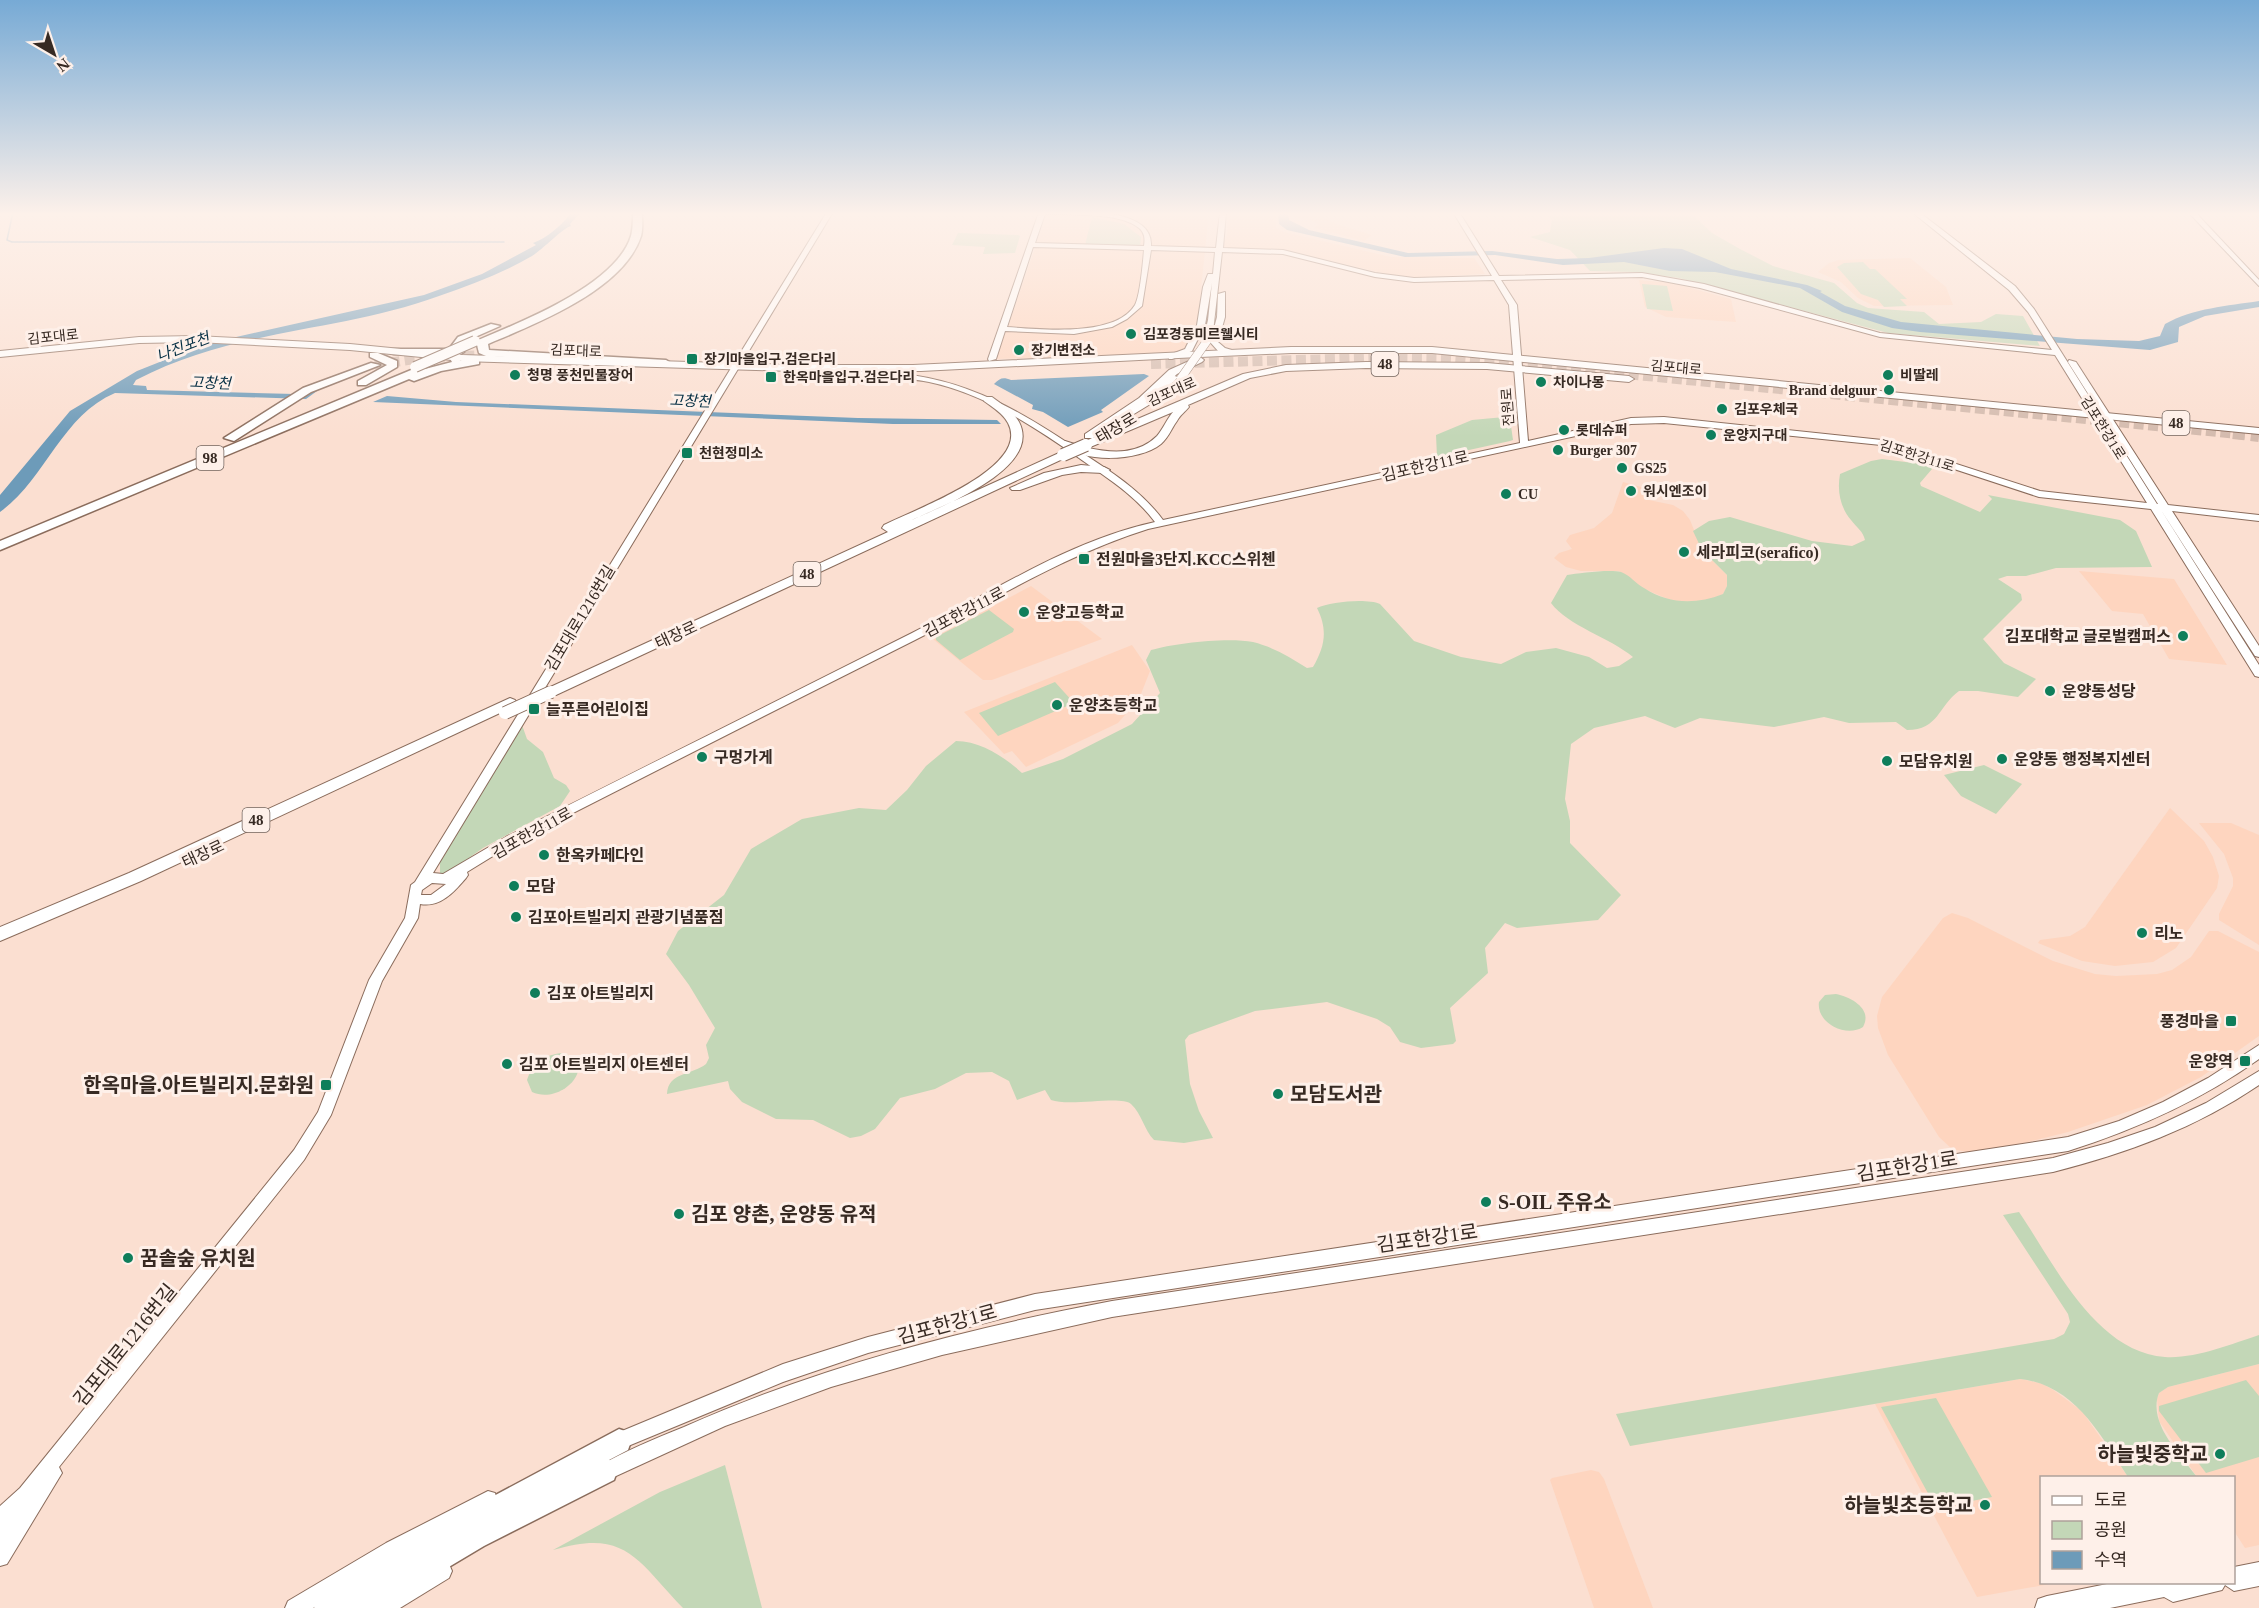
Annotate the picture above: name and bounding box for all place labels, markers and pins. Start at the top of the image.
marker: 김포경동미르웰시티 [1124,327,1138,341]
place label: 김포경동미르웰시티 [1143,327,1259,342]
marker: 장기변전소 [1012,343,1026,357]
place label: 장기변전소 [1031,343,1096,358]
marker: 장기마을입구.검은다리 [685,352,699,366]
place label: 장기마을입구.검은다리 [704,352,836,367]
place label: 청명 풍천민물장어 [527,367,634,383]
marker: 청명 풍천민물장어 [508,368,522,382]
marker: 비딸레 [1881,368,1895,382]
place label: 비딸레 [1900,368,1939,383]
place label: 한옥마을입구.검은다리 [783,369,915,385]
marker: 한옥마을입구.검은다리 [764,370,778,384]
marker: 차이나몽 [1534,375,1548,389]
place label: 차이나몽 [1553,375,1605,390]
place label: Brand delguur [1789,383,1877,398]
marker: Brand delguur [1882,383,1896,397]
marker: 김포우체국 [1715,402,1729,416]
place label: 김포우체국 [1734,402,1799,417]
marker: 롯데슈퍼 [1557,423,1571,437]
place label: 롯데슈퍼 [1576,423,1628,438]
marker: 운양지구대 [1704,428,1718,442]
place label: 운양지구대 [1723,428,1787,443]
marker: Burger 307 [1551,443,1565,457]
place label: Burger 307 [1570,443,1637,458]
place label: 천현정미소 [699,445,764,461]
marker: 천현정미소 [680,446,694,460]
marker: GS25 [1615,461,1629,475]
place label: GS25 [1634,461,1667,476]
marker: 워시엔조이 [1624,484,1638,498]
place label: 워시엔조이 [1643,484,1707,499]
marker: CU [1499,487,1513,501]
place label: CU [1518,487,1538,502]
place label: 세라피코(serafico) [1696,544,1819,562]
marker: 세라피코(serafico) [1677,545,1691,559]
place label: 전원마을3단지.KCC스위첸 [1096,551,1276,568]
marker: 전원마을3단지.KCC스위첸 [1077,552,1091,566]
place label: 운양고등학교 [1036,603,1125,621]
marker: 운양고등학교 [1017,605,1031,619]
place label: 김포대학교 글로벌캠퍼스 [2005,627,2171,645]
marker: 김포대학교 글로벌캠퍼스 [2176,629,2190,643]
place label: 운양동성당 [2062,683,2136,700]
marker: 운양동성당 [2043,684,2057,698]
place label: 운양초등학교 [1069,696,1158,714]
marker: 운양초등학교 [1050,698,1064,712]
place label: 늘푸른어린이집 [546,701,649,718]
marker: 늘푸른어린이집 [527,702,541,716]
place label: 구멍가게 [714,749,773,766]
marker: 구멍가게 [695,750,709,764]
place label: 운양동 행정복지센터 [2014,751,2150,768]
marker: 운양동 행정복지센터 [1995,752,2009,766]
place label: 모담유치원 [1899,753,1973,770]
marker: 모담유치원 [1880,754,1894,768]
place label: 한옥카페다인 [556,846,644,864]
marker: 한옥카페다인 [537,848,551,862]
place label: 모담 [526,878,556,895]
marker: 모담 [507,879,521,893]
place label: 김포아트빌리지 관광기념품점 [528,909,723,926]
marker: 김포아트빌리지 관광기념품점 [509,910,523,924]
place label: 리노 [2154,925,2183,942]
marker: 리노 [2135,926,2149,940]
place label: 김포 아트빌리지 [547,985,654,1002]
marker: 김포 아트빌리지 [528,986,542,1000]
place label: 풍경마을 [2160,1013,2219,1030]
marker: 풍경마을 [2224,1014,2238,1028]
place label: 운양역 [2189,1053,2233,1070]
marker: 운양역 [2238,1054,2252,1068]
place label: 김포 아트빌리지 아트센터 [519,1056,689,1073]
marker: 김포 아트빌리지 아트센터 [500,1057,514,1071]
place label: 한옥마을.아트빌리지.문화원 [83,1074,314,1096]
marker: 한옥마을.아트빌리지.문화원 [319,1078,333,1092]
place label: 모담도서관 [1290,1083,1383,1105]
marker: 모담도서관 [1271,1087,1285,1101]
place label: S-OIL 주유소 [1498,1191,1612,1213]
marker: S-OIL 주유소 [1479,1195,1493,1209]
place label: 김포 양촌, 운양동 유적 [691,1203,877,1225]
marker: 김포 양촌, 운양동 유적 [672,1207,686,1221]
place label: 꿈솔숲 유치원 [140,1247,255,1269]
marker: 꿈솔숲 유치원 [121,1251,135,1265]
place label: 하늘빛중학교 [2098,1443,2208,1465]
marker: 하늘빛중학교 [2213,1447,2227,1461]
place label: 하늘빛초등학교 [1844,1494,1973,1516]
marker: 하늘빛초등학교 [1978,1498,1992,1512]

